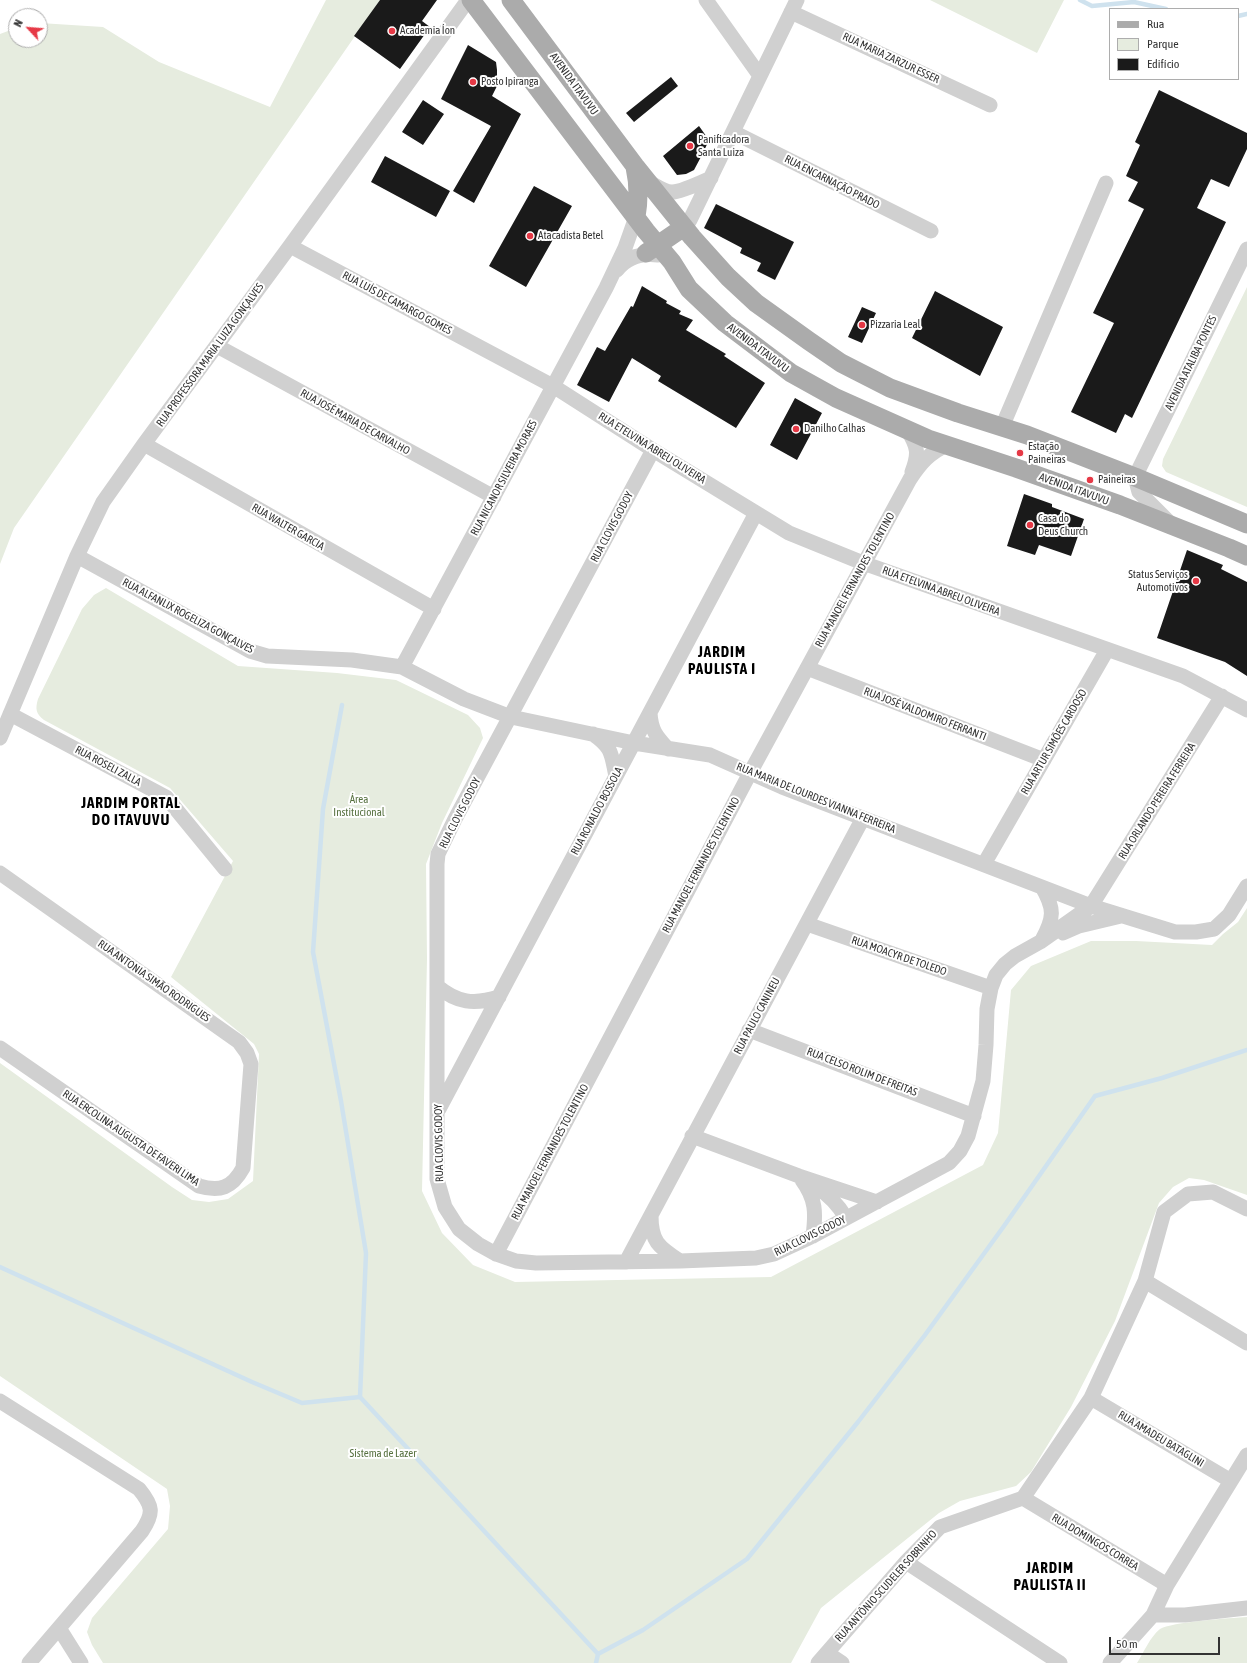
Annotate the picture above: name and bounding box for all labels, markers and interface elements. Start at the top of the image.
north arrow [8,8,48,48]
legend [1109,8,1239,80]
text: Rua [1147,17,1164,31]
text: N [11,18,25,29]
place label: Academia Íon [400,24,455,38]
marker: Academia Íon [387,26,397,36]
street label: RUA MARIA ZARZUR ESSER [841,30,941,86]
text: Parque [1147,37,1179,51]
street label: AVENIDA ITAVUVU [547,50,601,118]
text: Edifício [1147,57,1179,71]
place label: Posto Ipiranga [481,75,539,89]
marker: Posto Ipiranga [468,77,478,87]
place label: Panificadora Santa Luiza [698,133,749,159]
marker: Panificadora Santa Luiza [685,141,695,151]
street label: RUA ENCARNAÇÃO PRADO [782,152,882,212]
place label: Atacadista Betel [538,229,603,243]
marker: Atacadista Betel [525,231,535,241]
street label: RUA LUÍS DE CAMARGO GOMES [340,269,454,337]
street label: RUA PROFESSORA MARIA LUIZA GONÇALVES [154,281,266,429]
street label: AVENIDA ATALIBA PONTES [1162,313,1220,413]
place label: Pizzaria Leal [870,318,920,332]
marker: Pizzaria Leal [857,320,867,330]
street label: AVENIDA ITAVUVU [725,321,791,375]
street label: RUA JOSÉ MARIA DE CARVALHO [298,386,412,458]
street label: RUA ETELVINA ABREU OLIVEIRA [596,409,708,487]
street label: RUA NICANOR SILVEIRA MORAES [468,418,540,538]
place label: Danilho Calhas [804,422,865,436]
marker: Danilho Calhas [791,424,801,434]
place label: Estação Paineiras [1028,440,1066,466]
marker: Estação Paineiras [1015,448,1025,458]
street label: AVENIDA ITAVUVU [1037,470,1111,508]
place label: Paineiras [1098,473,1136,487]
marker: Paineiras [1085,475,1095,485]
street label: RUA CLOVIS GODOY [588,490,636,564]
street label: RUA WALTER GARCIA [249,501,327,553]
street label: RUA MANOEL FERNANDES TOLENTINO [812,510,898,650]
place label: Casa do Deus Church [1038,512,1088,538]
marker: Casa do Deus Church [1025,520,1035,530]
street label: RUA ETELVINA ABREU OLIVEIRA [880,564,1002,618]
place label: Status Serviços Automotivos [1128,568,1188,594]
street label: RUA ALFANLIX ROGELIZA GONÇALVES [120,576,256,656]
marker: Status Serviços Automotivos [1191,576,1201,586]
district label: JARDIM PAULISTA I [688,643,756,678]
street label: RUA JOSÉ VALDOMIRO FERRANTI [862,685,988,743]
street label: RUA ARTUR SIMÕES CARDOSO [1018,687,1090,797]
street label: RUA ORLANDO PEREIRA FERREIRA [1116,740,1198,862]
street label: RUA ROSELI ZALLA [73,743,143,789]
street label: RUA MARIA DE LOURDES VIANNA FERREIRA [734,760,898,836]
street label: RUA RONALDO BOSSOLA [568,765,626,857]
street label: RUA CLOVIS GODOY [436,775,484,851]
park label: Área Institucional [333,793,385,819]
district label: JARDIM PORTAL DO ITAVUVU [81,794,181,829]
street label: RUA MANOEL FERNANDES TOLENTINO [659,795,743,935]
street label: RUA MOACYR DE TOLEDO [850,934,948,978]
street label: RUA ANTONIA SIMÃO RODRIGUES [95,937,213,1025]
street label: RUA PAULO CANINEU [731,975,783,1057]
street label: RUA CELSO ROLIM DE FREITAS [805,1045,919,1099]
street label: RUA MANOEL FERNANDES TOLENTINO [508,1082,592,1222]
street label: RUA ERCOLINA AUGUSTA DE FAVERI LIMA [60,1087,202,1189]
street label: RUA CLOVIS GODOY [432,1104,446,1182]
street label: RUA CLOVIS GODOY [772,1213,848,1259]
street label: RUA AMADEU BATAGLINI [1116,1408,1206,1470]
park label: Sistema de Lazer [350,1447,416,1461]
street label: RUA DOMINGOS CORREA [1049,1511,1141,1573]
street label: RUA ANTÔNIO SCUDELER SOBRINHO [832,1527,940,1645]
district label: JARDIM PAULISTA II [1014,1559,1086,1594]
scale bar [1111,1629,1222,1655]
text: 50 m [1116,1637,1138,1651]

